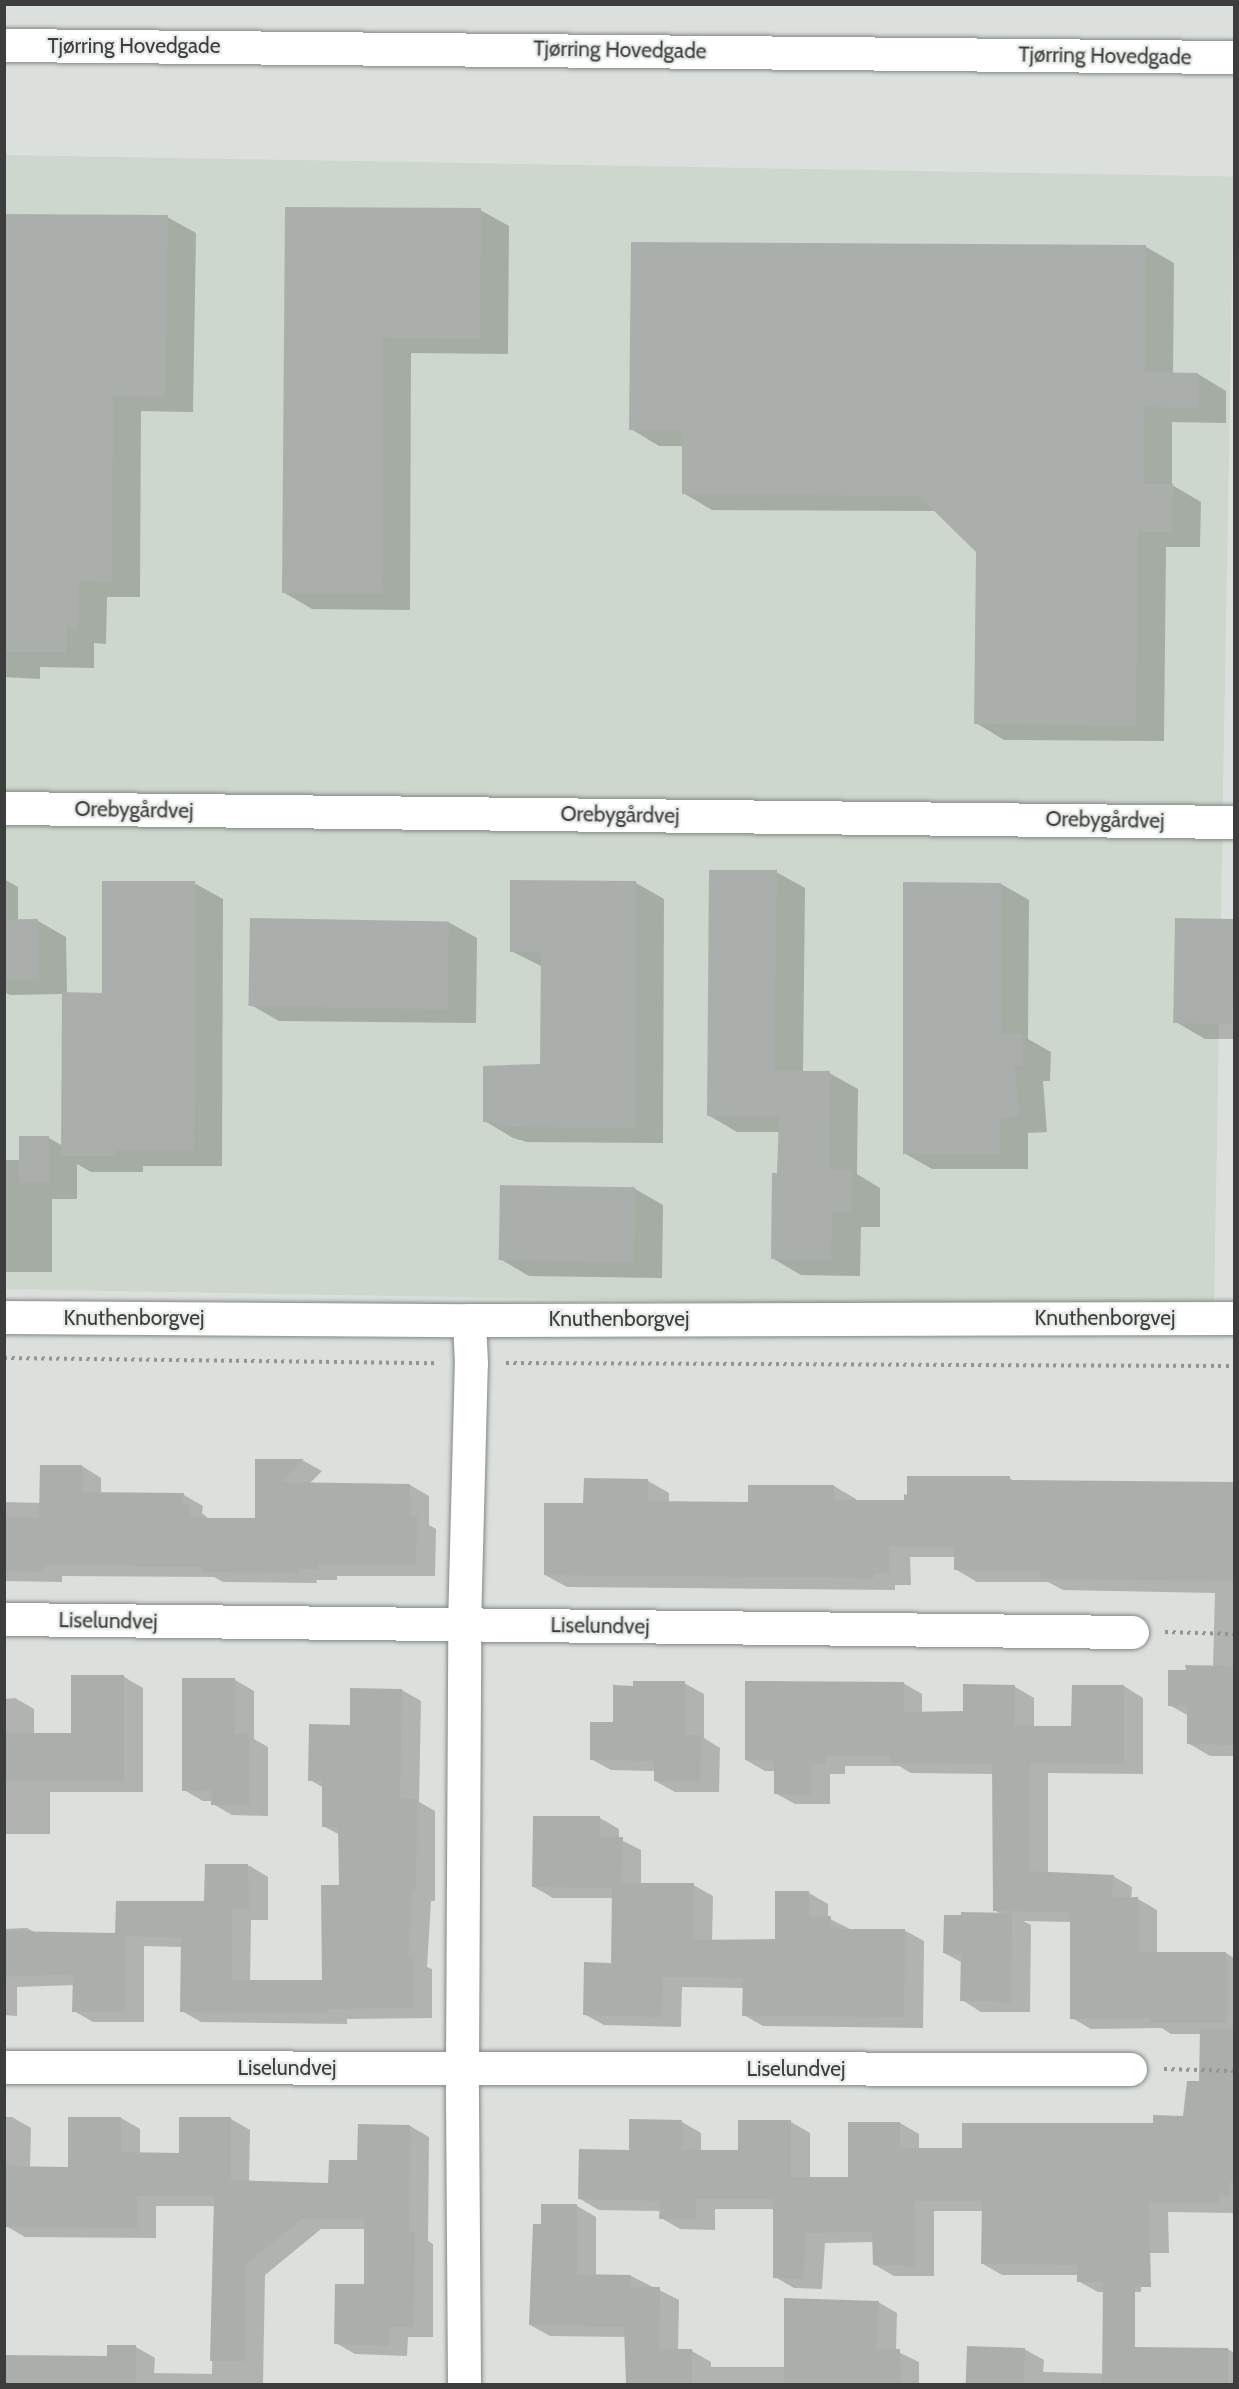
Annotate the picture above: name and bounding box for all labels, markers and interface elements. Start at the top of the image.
street label: Tjørring Hovedgade [47,33,221,59]
street label: Tjørring Hovedgade [533,36,707,64]
street label: Tjørring Hovedgade [1018,42,1192,70]
street label: Orebygårdvej [74,796,194,824]
street label: Orebygårdvej [560,801,680,829]
street label: Orebygårdvej [1045,806,1165,834]
street label: Knuthenborgvej [63,1305,205,1331]
street label: Knuthenborgvej [1034,1305,1176,1331]
street label: Knuthenborgvej [548,1306,690,1332]
street label: Liselundvej [58,1608,158,1634]
street label: Liselundvej [550,1613,650,1639]
street label: Liselundvej [237,2055,337,2081]
street label: Liselundvej [746,2056,846,2082]

